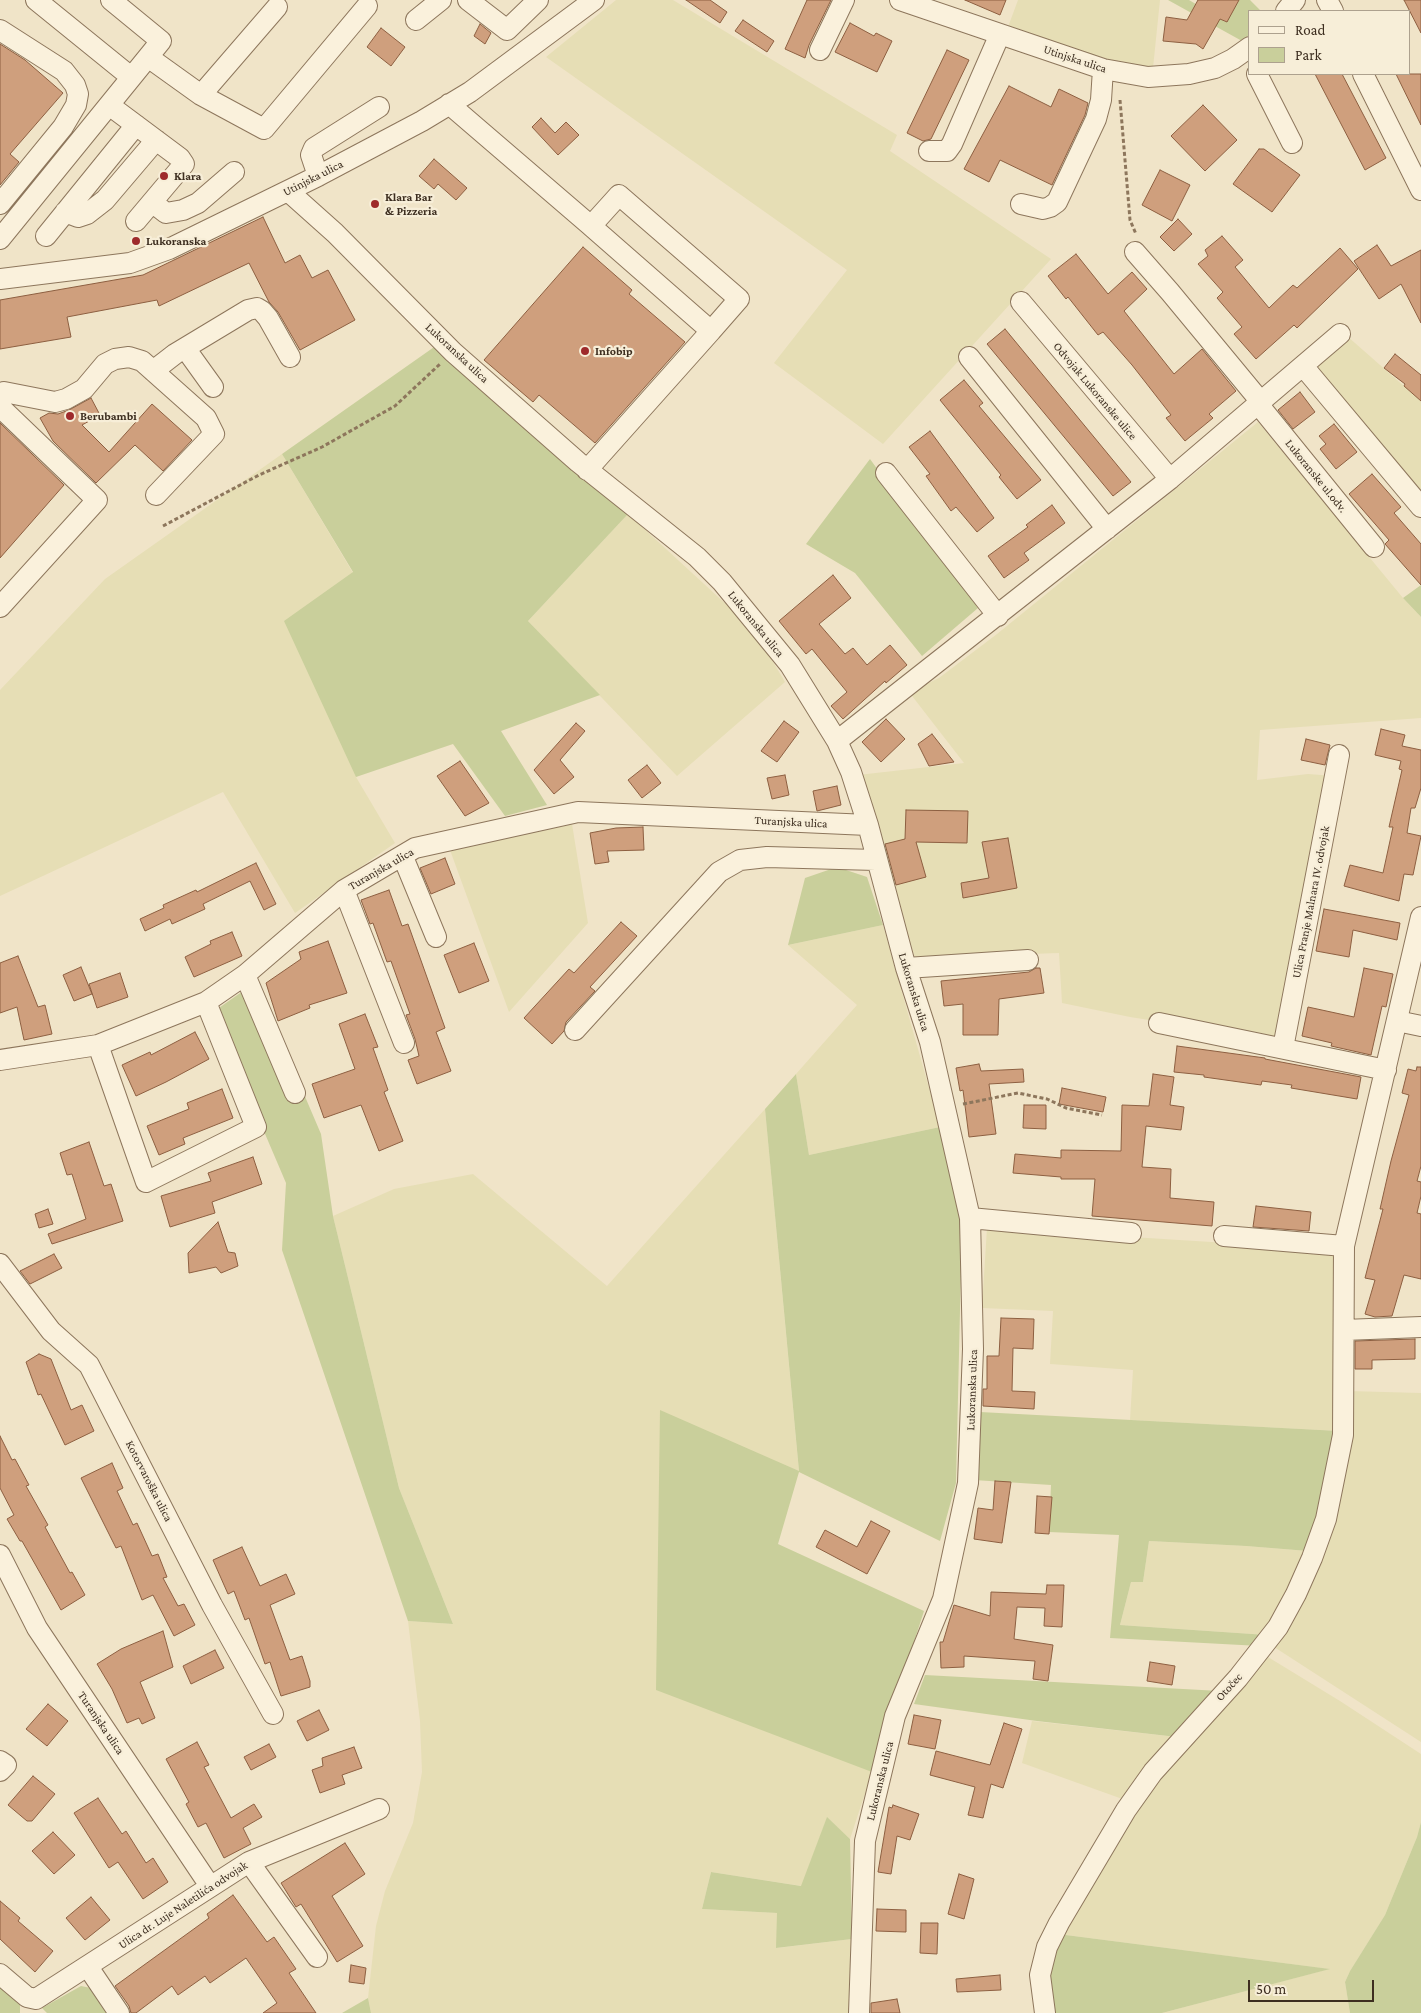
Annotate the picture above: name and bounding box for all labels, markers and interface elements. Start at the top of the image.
legend [1248,10,1411,75]
text: Road [1295,22,1325,38]
street label: Utinjska ulica [1042,42,1108,76]
text: Park [1295,47,1322,63]
street label: Utinjska ulica [281,157,345,199]
place label: Klara [174,169,201,183]
marker: Klara [158,170,170,182]
place label: Klara Bar & Pizzeria [385,190,437,218]
marker: Klara Bar & Pizzeria [369,198,381,210]
place label: Lukoranska [146,234,206,248]
marker: Lukoranska [130,235,142,247]
street label: Lukoranska ulica [422,320,492,386]
street label: Odvojak Lukoranske ulice [1050,339,1140,443]
place label: Infobip [595,344,633,358]
marker: Infobip [579,345,591,357]
place label: Berubambi [80,409,137,423]
marker: Berubambi [64,410,76,422]
street label: Lukoranske ul.odv. [1282,436,1350,516]
street label: Lukoranska ulica [725,588,787,660]
street label: Turanjska ulica [754,813,828,831]
street label: Ulica Franje Malnara IV. odvojak [1289,825,1333,979]
street label: Turanjska ulica [346,844,416,894]
street label: Lukoranska ulica [895,951,933,1033]
street label: Lukoranska ulica [963,1349,981,1431]
street label: Kotorvaroška ulica [122,1438,176,1524]
street label: Otočec [1213,1670,1245,1704]
street label: Turanjska ulica [75,1689,127,1757]
street label: Lukoranska ulica [863,1740,897,1822]
street label: Ulica dr. Luje Naletilića odvojak [116,1858,250,1952]
scale bar [1251,1970,1377,2002]
text: 50 m [1256,1981,1286,1997]

